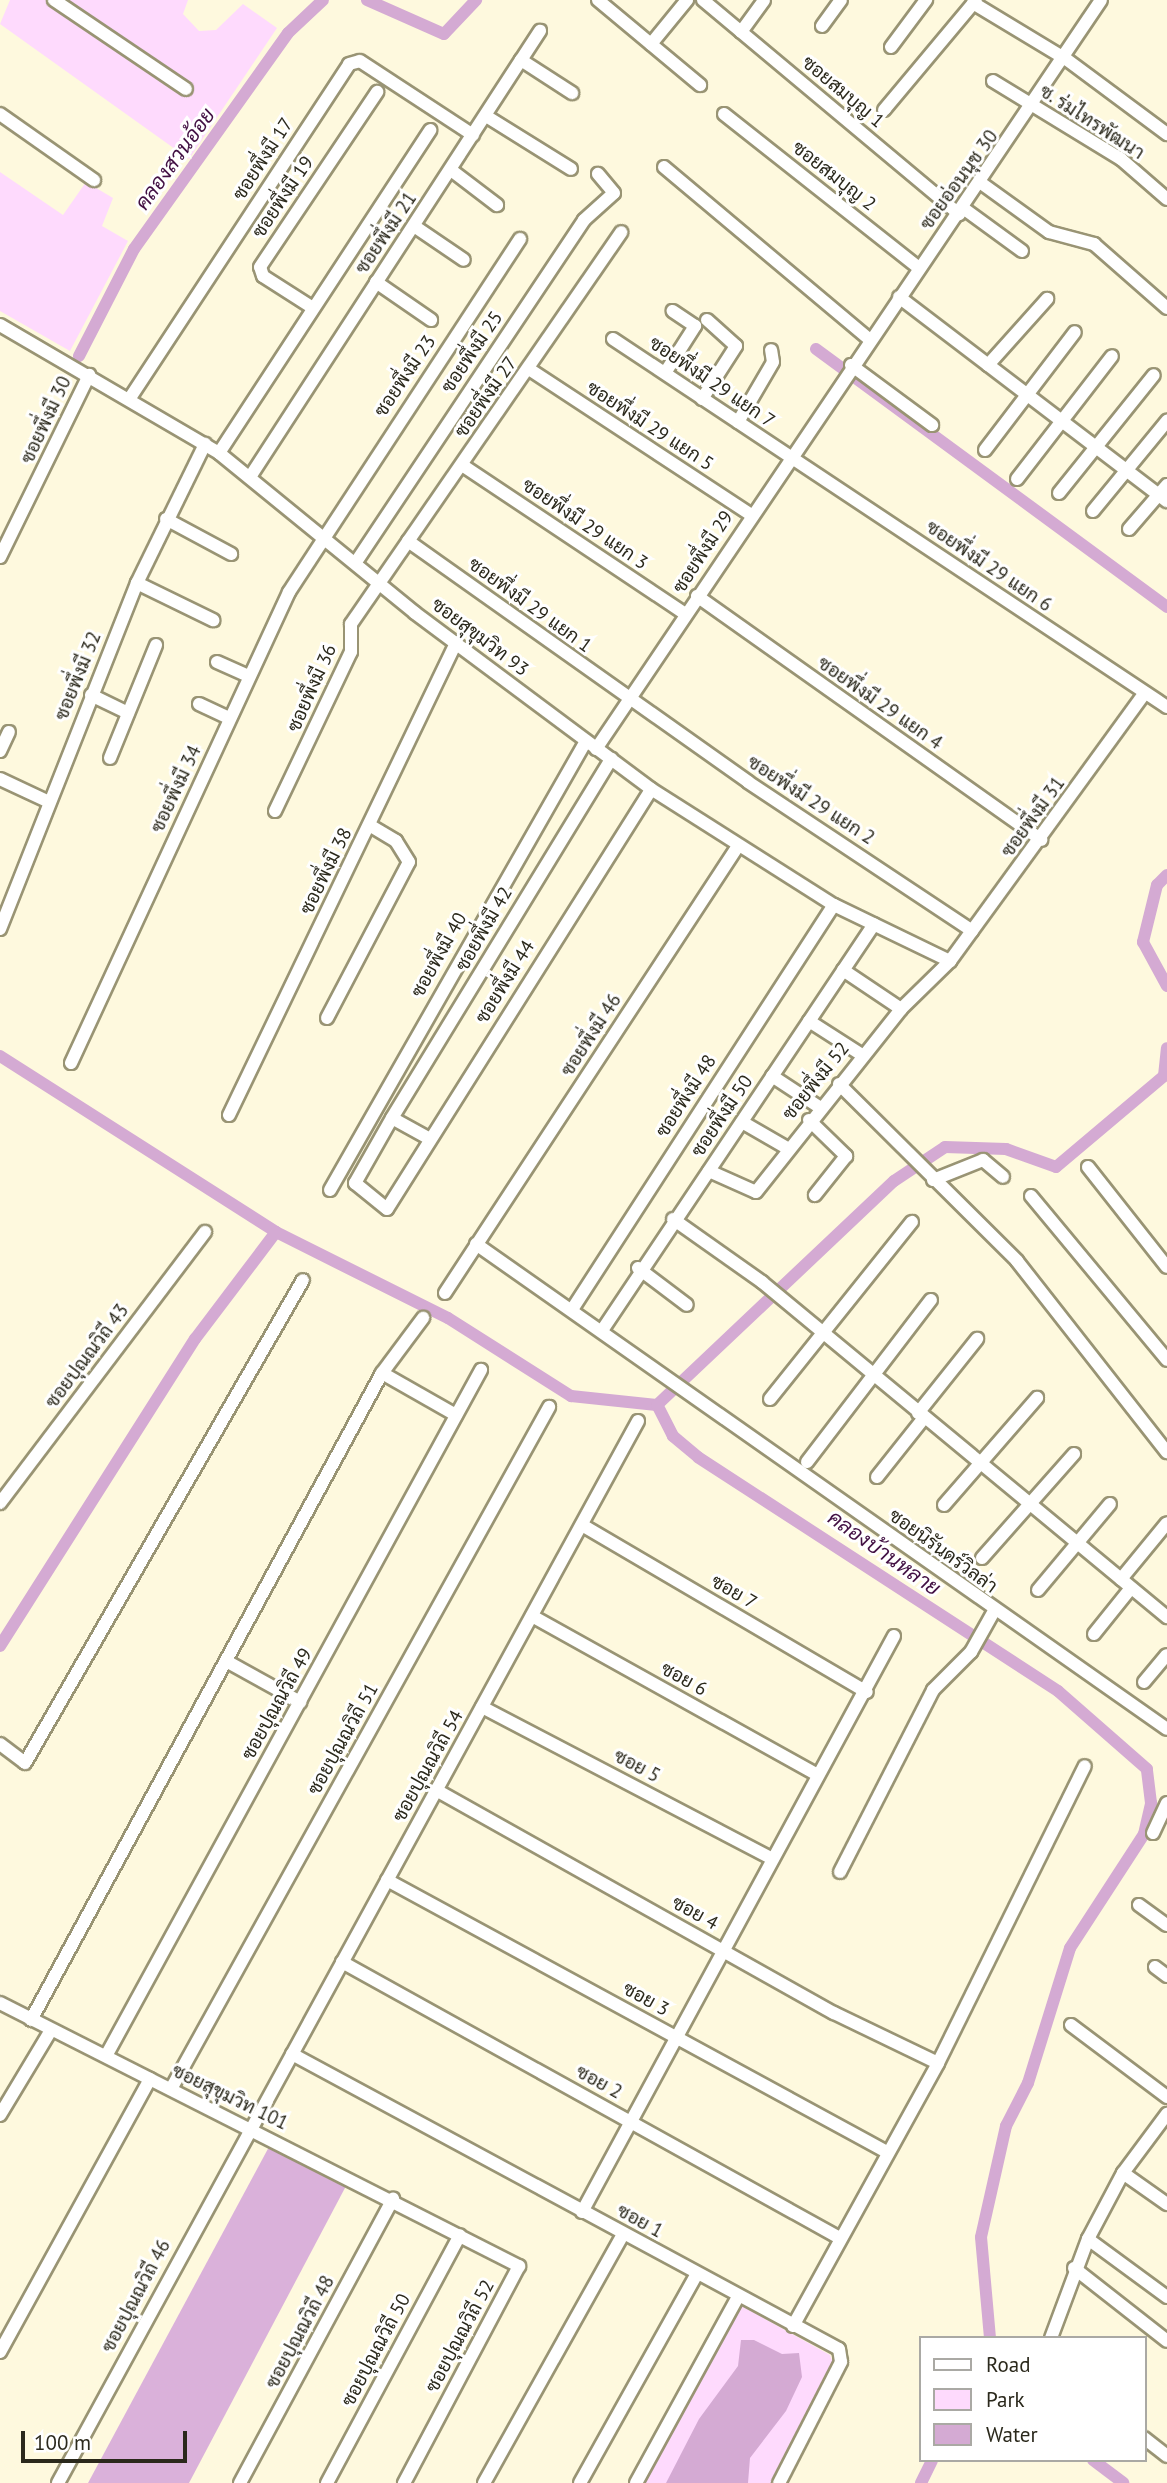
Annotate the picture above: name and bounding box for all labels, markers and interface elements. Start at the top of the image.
street label: ซอยสมบุญ 1 [797,51,889,133]
street label: ซ. ร่มไทรพัฒนา [1035,79,1149,165]
water label: คลองสวนอ้อย [130,103,220,215]
street label: ซอยพึ่งมี 17 [228,114,298,204]
street label: ซอยอ่อนนุช 30 [915,126,1003,234]
street label: ซอยสมบุญ 2 [788,136,880,216]
street label: ซอยพึ่งมี 19 [247,152,319,242]
street label: ซอยพึ่งมี 21 [350,188,422,278]
street label: ซอยพึ่งมี 25 [436,307,508,397]
street label: ซอยพึ่งมี 23 [369,331,441,421]
street label: ซอยพึ่งมี 29 แยก 7 [645,332,779,432]
street label: ซอยพึ่งมี 27 [450,352,522,442]
street label: ซอยพึ่งมี 30 [16,373,76,467]
street label: ซอยพึ่งมี 29 แยก 5 [582,376,718,476]
street label: ซอยพึ่งมี 29 แยก 3 [518,474,652,574]
street label: ซอยพึ่งมี 29 [668,507,738,597]
street label: ซอยพึ่งมี 29 แยก 6 [922,516,1056,616]
street label: ซอยพึ่งมี 29 แยก 1 [464,553,596,657]
street label: ซอยสุขุมวิท 93 [427,593,533,681]
street label: ซอยพึ่งมี 32 [50,628,106,724]
street label: ซอยพึ่งมี 36 [283,641,341,735]
street label: ซอยพึ่งมี 29 แยก 4 [813,652,947,754]
street label: ซอยพึ่งมี 34 [146,742,206,836]
street label: ซอยพึ่งมี 29 แยก 2 [743,750,879,850]
street label: ซอยพึ่งมี 31 [996,772,1070,862]
street label: ซอยพึ่งมี 38 [295,824,357,918]
street label: ซอยพึ่งมี 42 [451,883,517,975]
street label: ซอยพึ่งมี 40 [406,909,472,1001]
street label: ซอยพึ่งมี 44 [471,936,539,1028]
street label: ซอยพึ่งมี 46 [556,990,626,1080]
street label: ซอยพึ่งมี 52 [778,1038,854,1124]
street label: ซอยพึ่งมี 48 [651,1051,721,1141]
street label: ซอยพึ่งมี 50 [686,1071,758,1161]
street label: ซอยปุณณวิถี 43 [40,1300,134,1412]
street label: ซอยนิรันดร์วิลล่า [884,1504,1002,1598]
water label: คลองบ้านหลาย [823,1505,945,1601]
street label: ซอย 7 [707,1570,761,1614]
street label: ซอยปุณณวิถี 49 [237,1644,317,1764]
street label: ซอย 6 [657,1657,711,1701]
street label: ซอยปุณณวิถี 51 [303,1679,383,1799]
street label: ซอยปุณณวิถี 54 [388,1706,468,1826]
street label: ซอย 5 [610,1744,664,1788]
street label: ซอย 4 [668,1891,722,1935]
street label: ซอย 3 [619,1977,673,2021]
street label: ซอยสุขุมวิท 101 [168,2059,292,2135]
street label: ซอย 2 [572,2060,626,2104]
street label: ซอย 1 [613,2199,667,2243]
street label: ซอยปุณณวิถี 46 [97,2236,175,2356]
street label: ซอยปุณณวิถี 48 [261,2272,339,2392]
street label: ซอยปุณณวิถี 52 [421,2276,499,2396]
street label: ซอยปุณณวิถี 50 [337,2290,415,2410]
legend [918,2336,1146,2462]
text: Road [986,2351,1030,2378]
text: Park [986,2386,1025,2413]
scale bar [24,2416,191,2460]
text: Water [986,2421,1038,2448]
text: 100 m [34,2429,91,2456]

